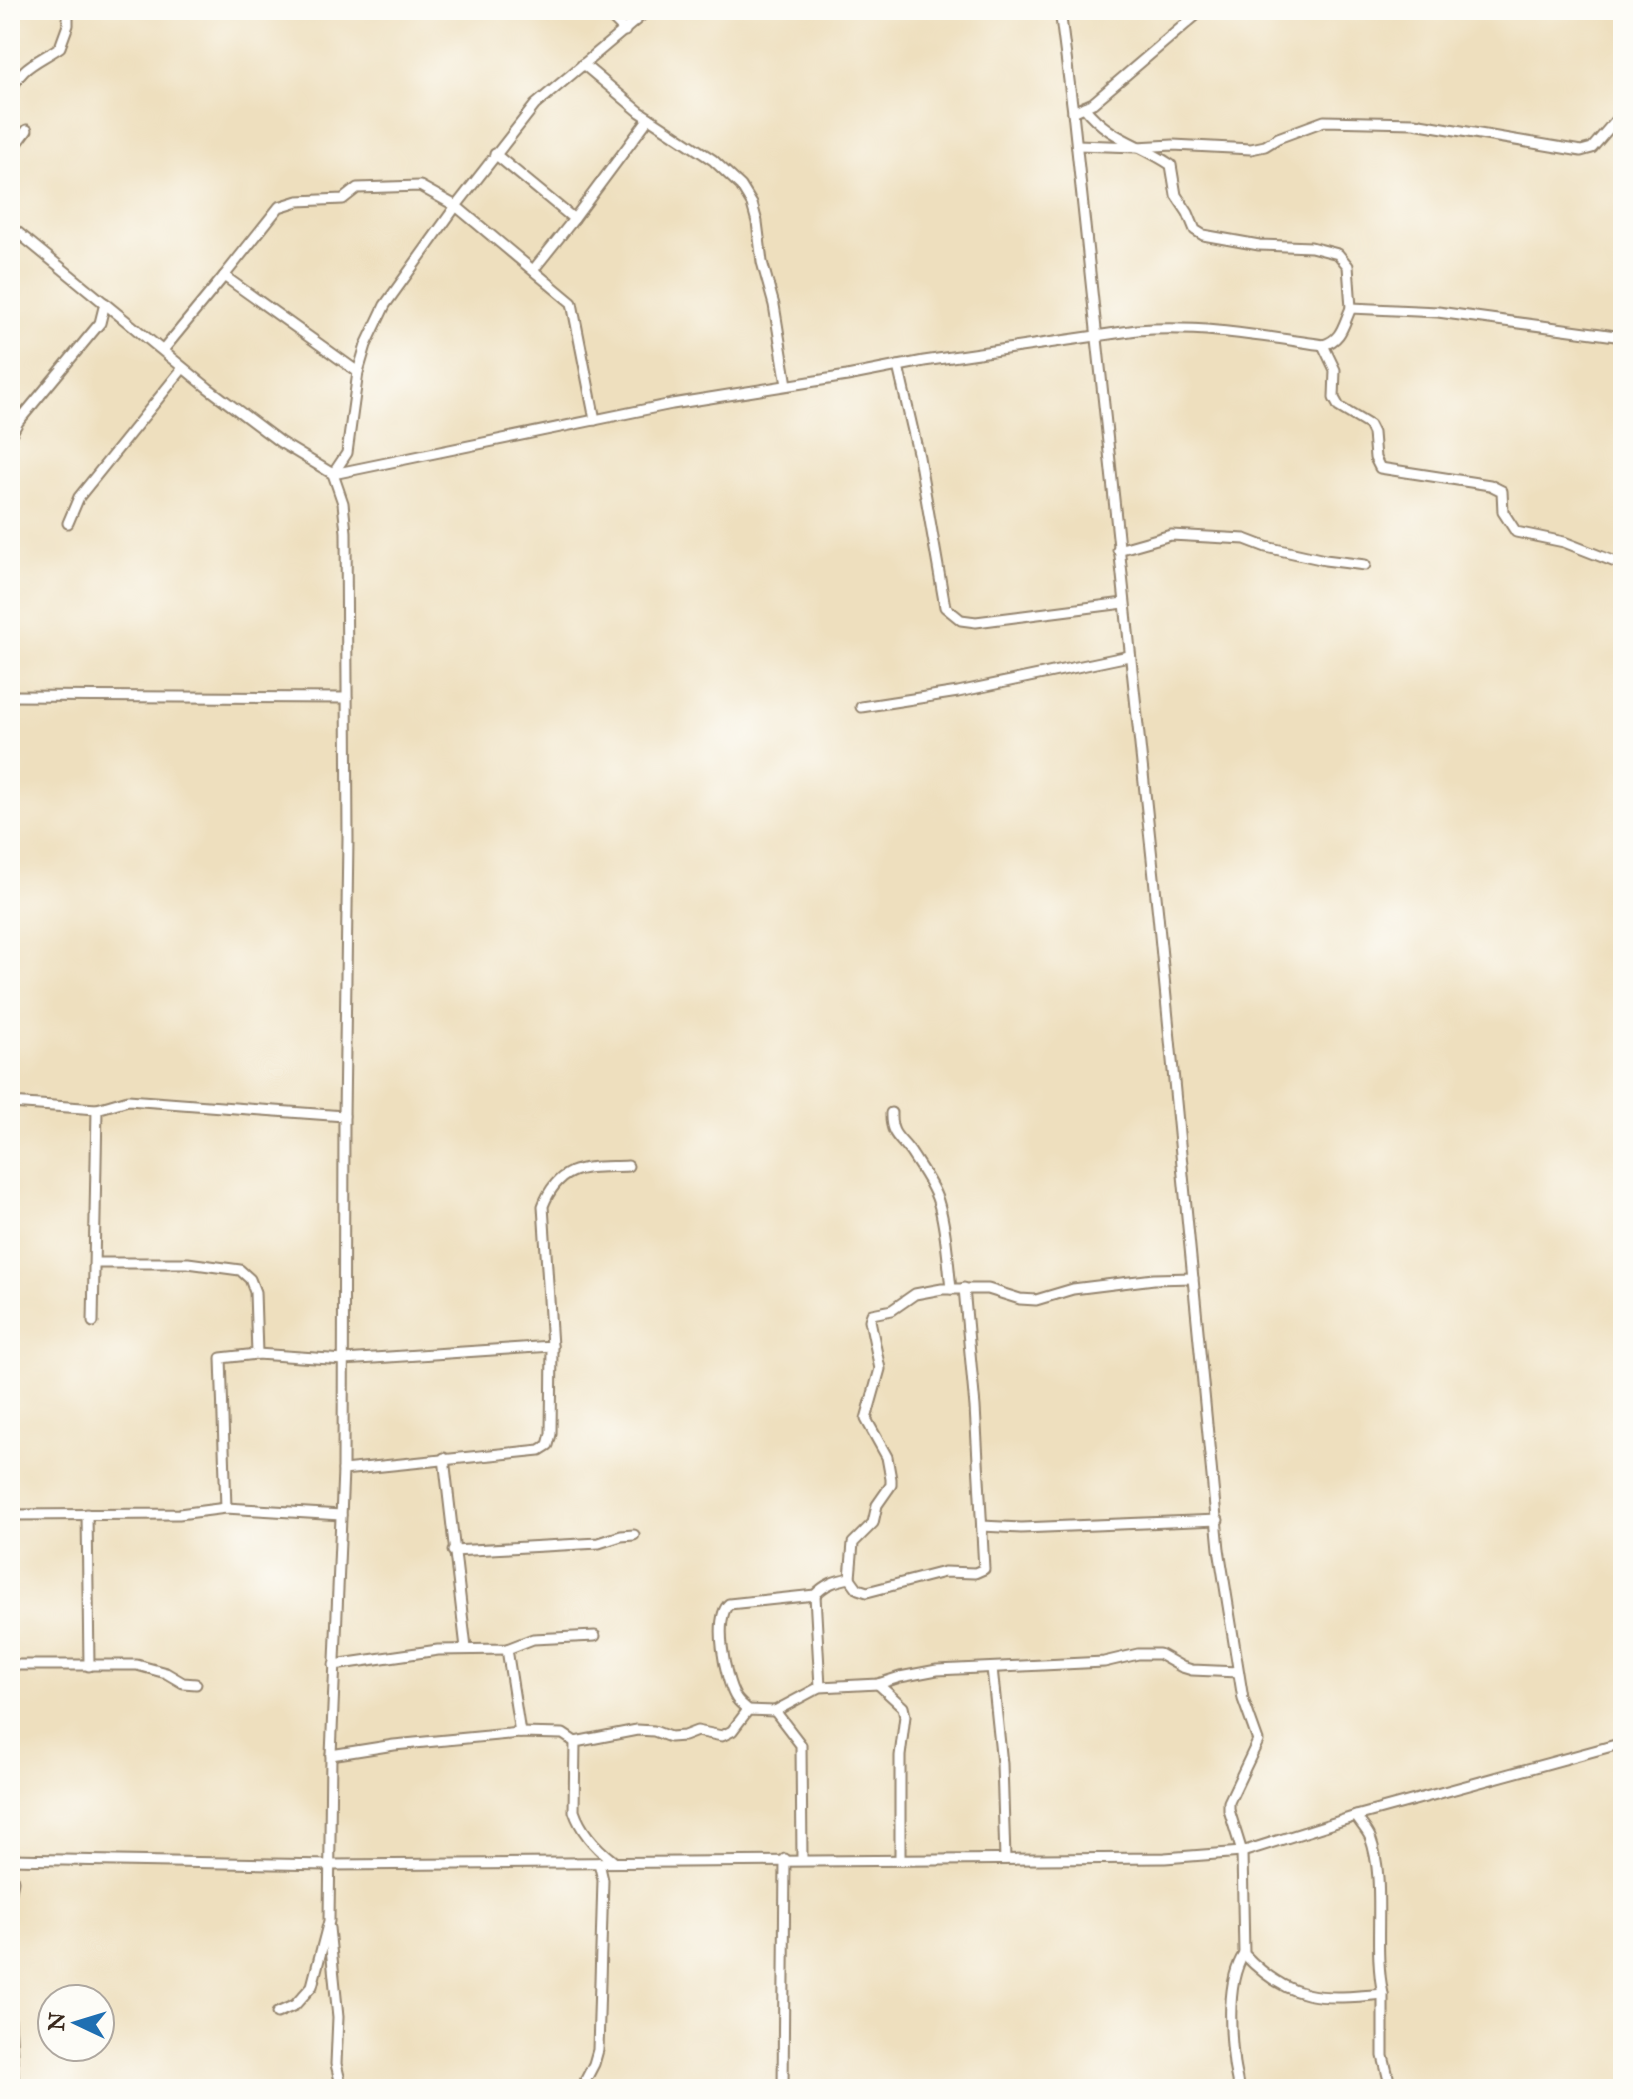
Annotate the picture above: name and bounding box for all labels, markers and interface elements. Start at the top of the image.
north arrow [36,1983,116,2063]
text: N [42,2011,71,2032]

